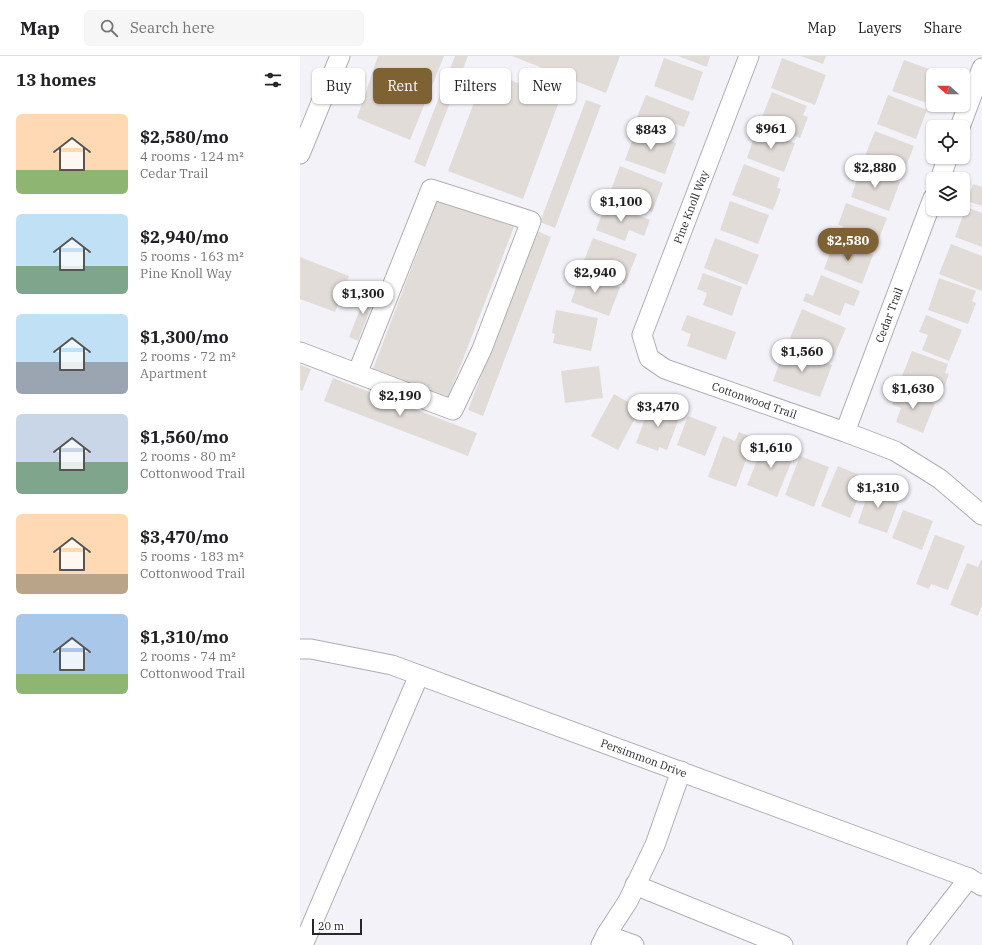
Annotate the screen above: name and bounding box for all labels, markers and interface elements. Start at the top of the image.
search box [84,10,364,46]
text: Map [20,16,60,40]
icon: search [98,17,120,39]
text: Search here [130,18,214,37]
text: Map [808,19,836,37]
text: Layers [858,19,902,37]
text: Share [924,19,962,37]
chip: Buy [312,68,365,104]
chip: Rent [373,68,432,104]
chip: Filters [440,68,511,104]
chip: New [519,68,576,104]
north arrow [926,68,970,112]
map controls [926,68,970,216]
text: 13 homes [16,69,96,91]
icon: filters [262,69,284,91]
pin: $961 [747,116,795,150]
pin: $843 [627,117,675,151]
text: $961 [755,120,787,137]
button: locate [926,120,970,164]
text: $843 [635,121,667,138]
text: $2,580/mo [140,126,229,148]
icon: home [48,130,96,178]
text: 4 rooms · 124 m² [140,148,244,165]
pin: $2,880 [842,155,908,189]
text: $2,880 [854,159,896,176]
text: Cedar Trail [140,165,208,182]
street label: Pine Knoll Way [671,168,711,246]
button: layers [926,172,970,216]
pin: $1,100 [588,189,654,223]
text: $1,100 [600,193,642,210]
text: $2,940/mo [140,226,229,248]
pin: $2,580 [815,228,881,262]
icon: home [48,230,96,278]
text: $2,580 [827,232,869,249]
text: 5 rooms · 163 m² [140,248,244,265]
pin: $2,940 [562,260,628,294]
text: $2,940 [574,264,616,281]
text: Pine Knoll Way [140,265,232,282]
pin: $1,300 [330,281,396,315]
text: $1,300 [342,285,384,302]
street label: Cedar Trail [872,285,906,345]
text: $1,300/mo [140,326,229,348]
icon: home [48,330,96,378]
pin: $1,560 [769,339,835,373]
text: $1,560 [781,343,823,360]
text: 2 rooms · 72 m² [140,348,236,365]
text: Apartment [140,365,207,382]
pin: $1,630 [880,376,946,410]
street label: Cottonwood Trail [710,379,799,422]
text: $1,630 [892,380,934,397]
pin: $2,190 [367,383,433,417]
text: $2,190 [379,387,421,404]
pin: $3,470 [625,394,691,428]
text: $3,470 [637,398,679,415]
text: $1,560/mo [140,426,229,448]
icon: home [48,430,96,478]
pin: $1,610 [738,435,804,469]
text: $1,610 [750,439,792,456]
text: 2 rooms · 80 m² [140,448,236,465]
text: Cottonwood Trail [140,465,245,482]
pin: $1,310 [845,475,911,509]
text: $1,310 [857,479,899,496]
text: $3,470/mo [140,526,229,548]
icon: home [48,530,96,578]
text: 5 rooms · 183 m² [140,548,244,565]
text: Cottonwood Trail [140,565,245,582]
text: $1,310/mo [140,626,229,648]
icon: home [48,630,96,678]
text: 2 rooms · 74 m² [140,648,236,665]
text: Cottonwood Trail [140,665,245,682]
street label: Persimmon Drive [599,736,689,780]
scale bar [312,917,362,936]
text: 20 m [318,919,344,933]

